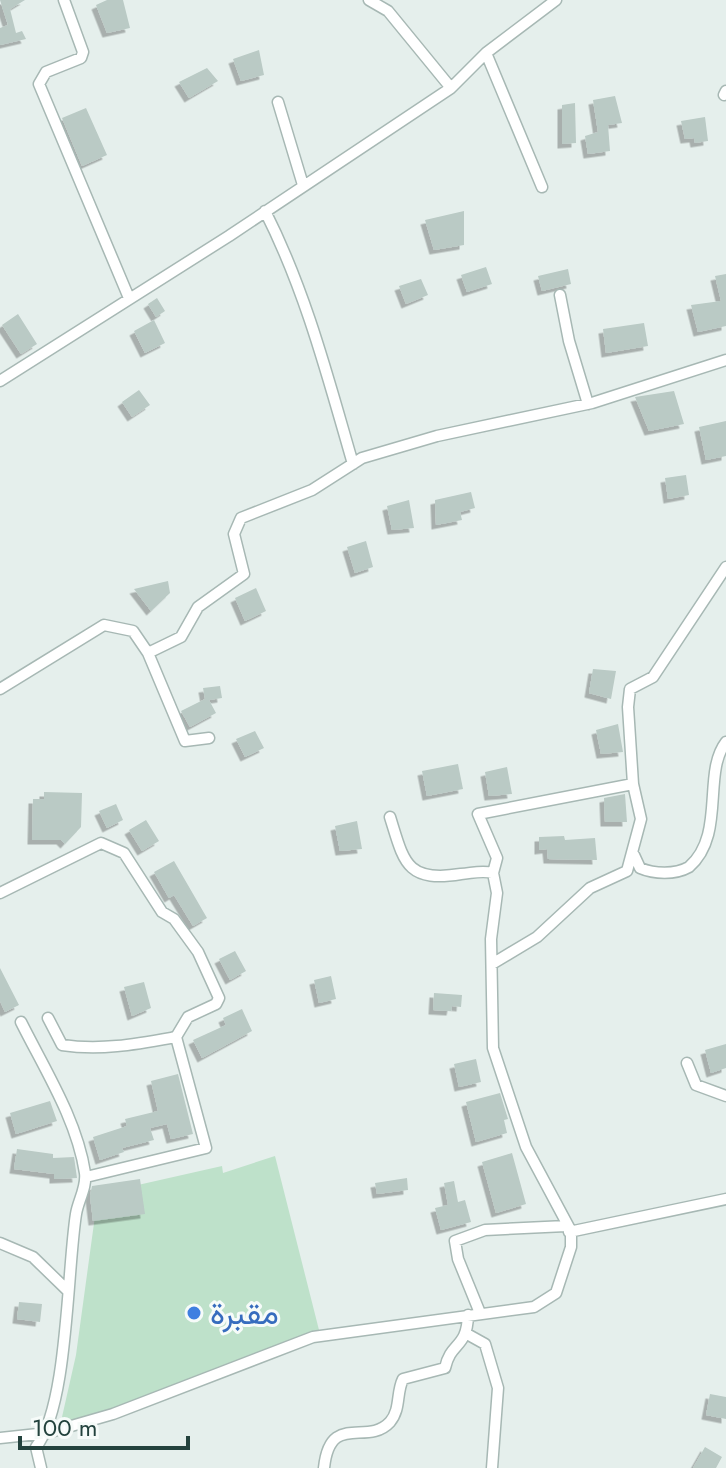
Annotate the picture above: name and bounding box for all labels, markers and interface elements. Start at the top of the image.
place label: مقبرة [210,1290,279,1336]
marker: مقبرة [185,1304,203,1322]
scale bar [20,1400,188,1450]
text: 100 m [32,1410,98,1445]

